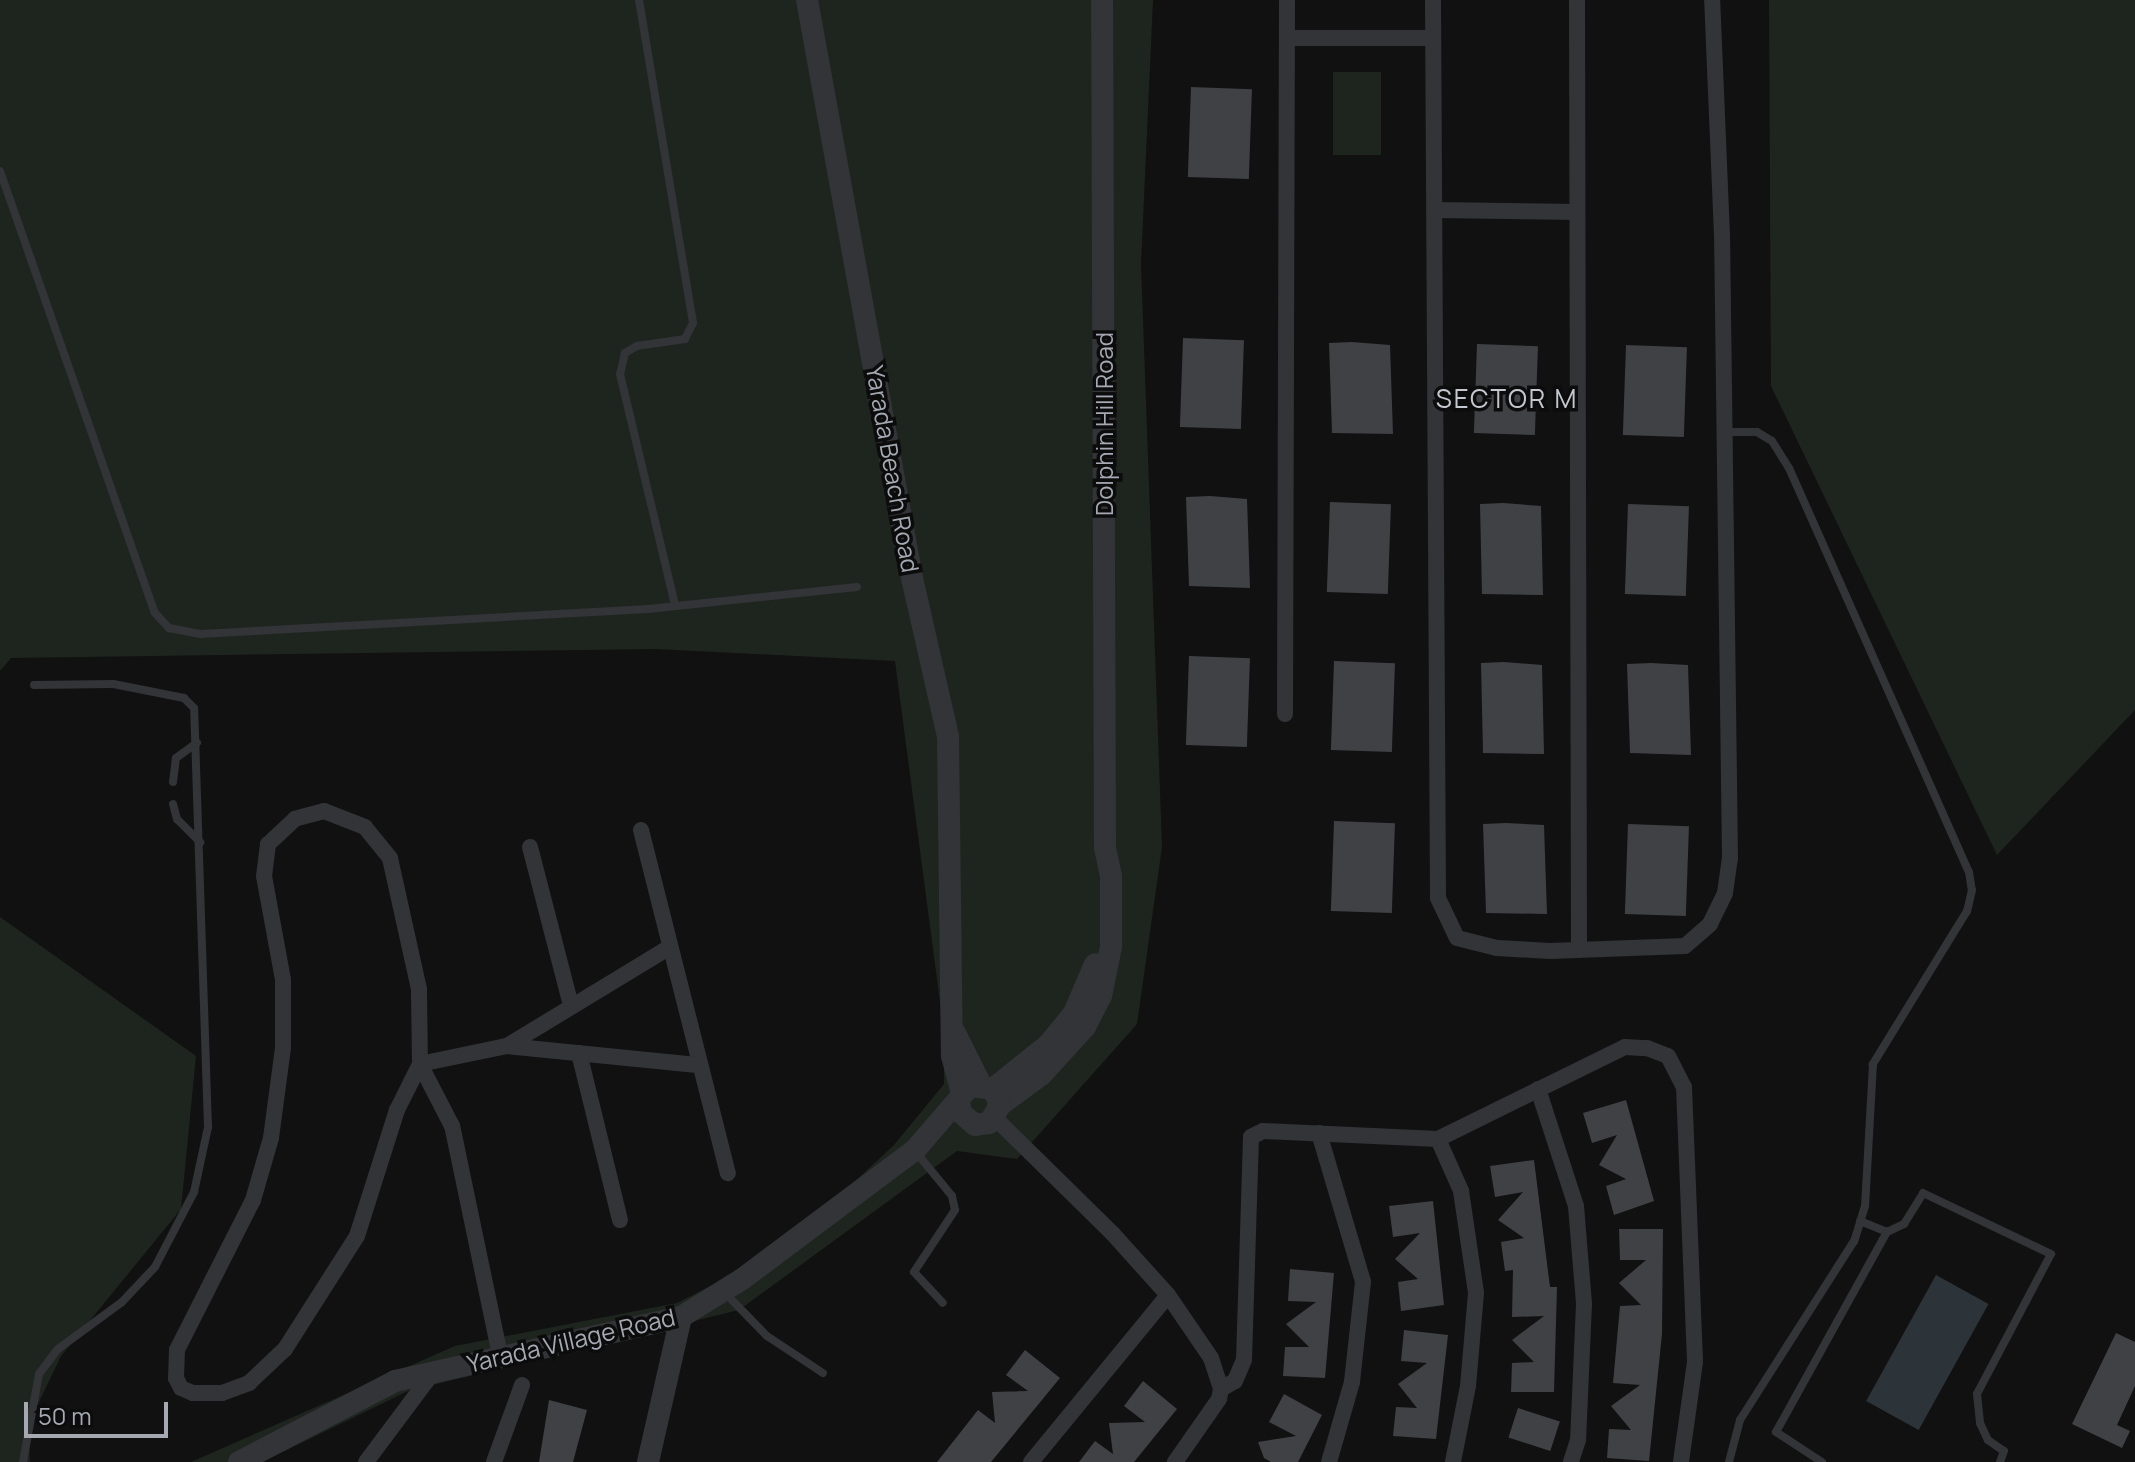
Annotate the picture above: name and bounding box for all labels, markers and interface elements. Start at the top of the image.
street label: Dolphin Hill Road [1090,332,1118,516]
street label: Yarada Beach Road [861,363,925,575]
district label: SECTOR M [1436,383,1578,415]
street label: Yarada Village Road [464,1302,678,1378]
scale bar [28,1386,172,1436]
text: 50 m [38,1399,92,1432]

